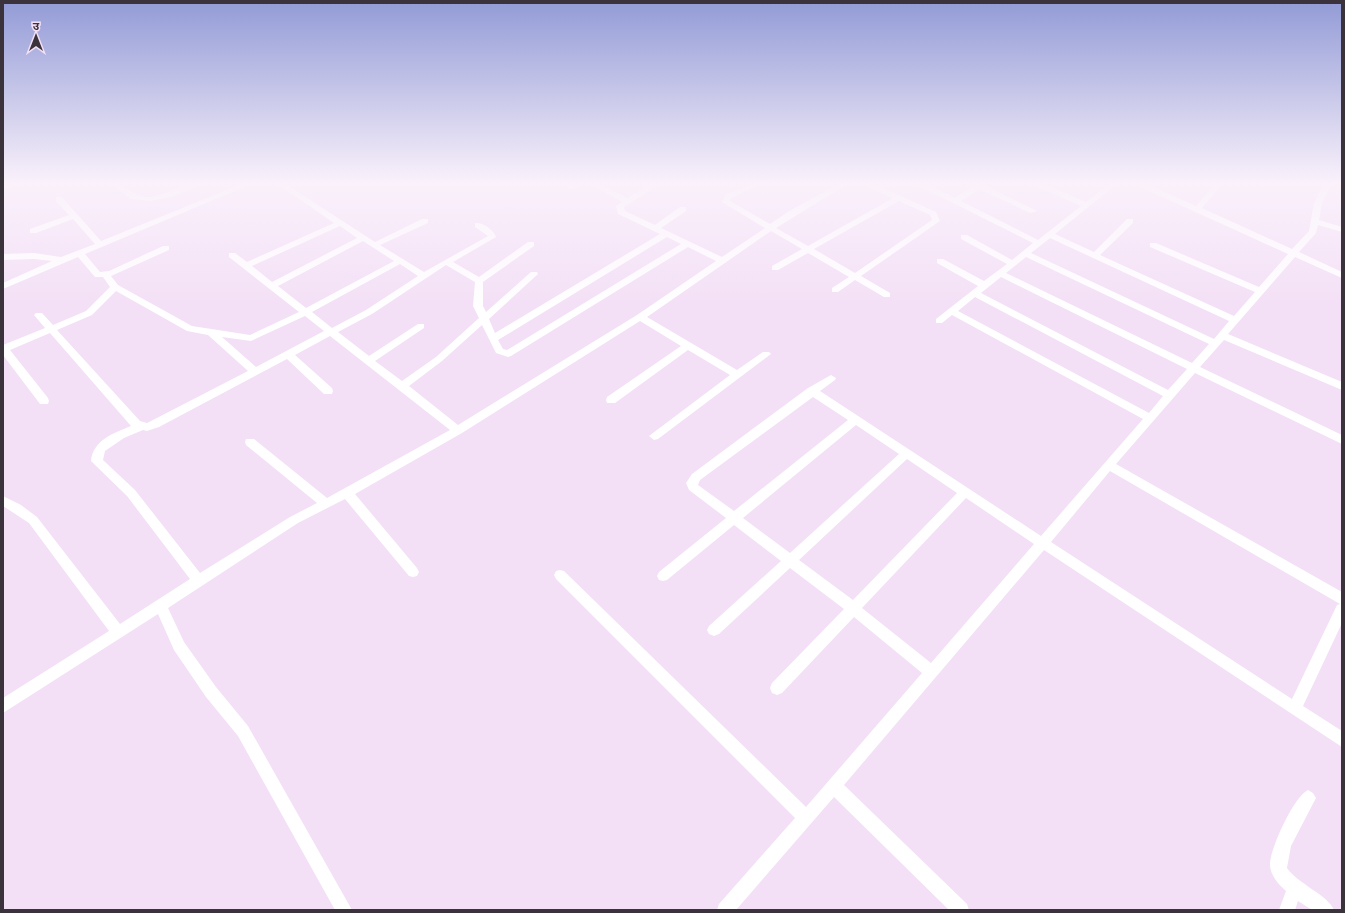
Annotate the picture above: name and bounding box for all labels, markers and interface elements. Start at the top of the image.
north arrow [16,16,56,56]
text: उ [33,19,40,34]

